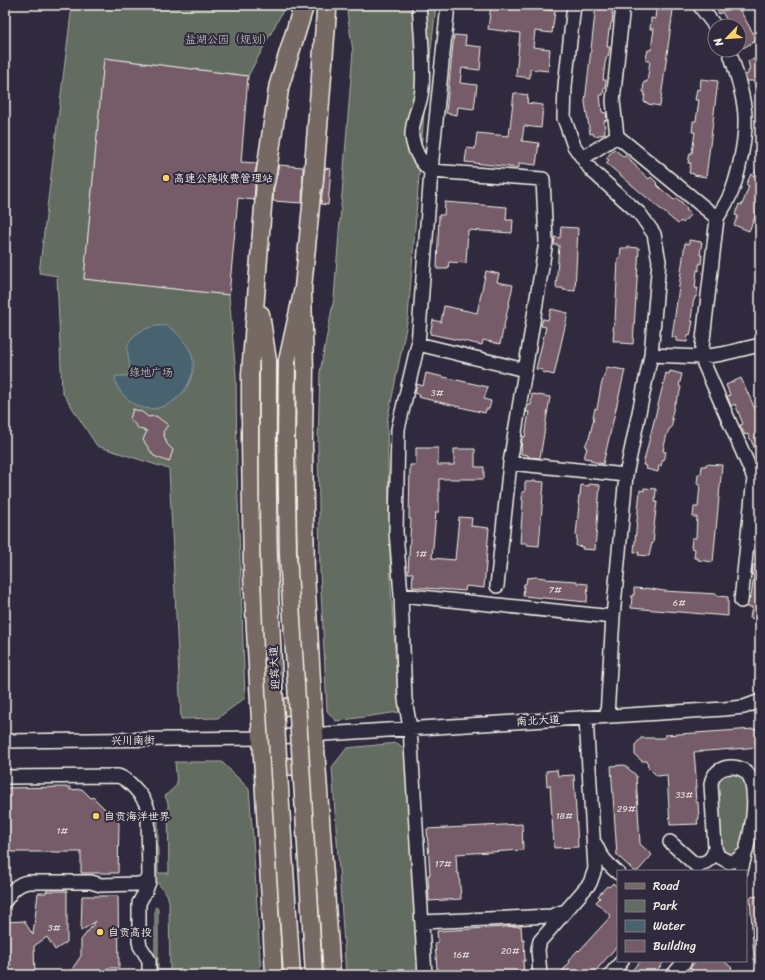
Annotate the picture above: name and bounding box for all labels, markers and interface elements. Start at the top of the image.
north arrow [707,18,747,58]
park label: 盐湖公园（规划） [185,30,273,49]
text: N [708,34,729,50]
place label: 高速公路收费管理站 [174,169,273,188]
marker: 高速公路收费管理站 [161,173,171,183]
park label: 绿地广场 [129,363,173,382]
house number: 3# [431,385,444,401]
house number: 1# [415,546,427,562]
house number: 7# [549,582,562,598]
house number: 6# [673,595,686,611]
street label: 迎宾大道 [264,646,285,690]
street label: 南北大道 [516,710,560,731]
street label: 兴川南街 [111,731,156,750]
house number: 33# [675,787,693,803]
house number: 29# [617,801,636,817]
place label: 自贡海洋世界 [104,807,170,826]
house number: 18# [556,808,573,824]
marker: 自贡海洋世界 [91,811,101,821]
house number: 1# [56,823,68,839]
house number: 17# [435,856,452,872]
legend [617,870,747,962]
text: Road [653,875,680,897]
text: Park [653,895,678,917]
text: Water [653,915,686,937]
house number: 3# [48,920,61,936]
place label: 自贡高投 [108,923,152,942]
marker: 自贡高投 [95,927,105,937]
text: Building [653,935,696,957]
house number: 20# [501,943,520,959]
house number: 16# [453,947,470,963]

